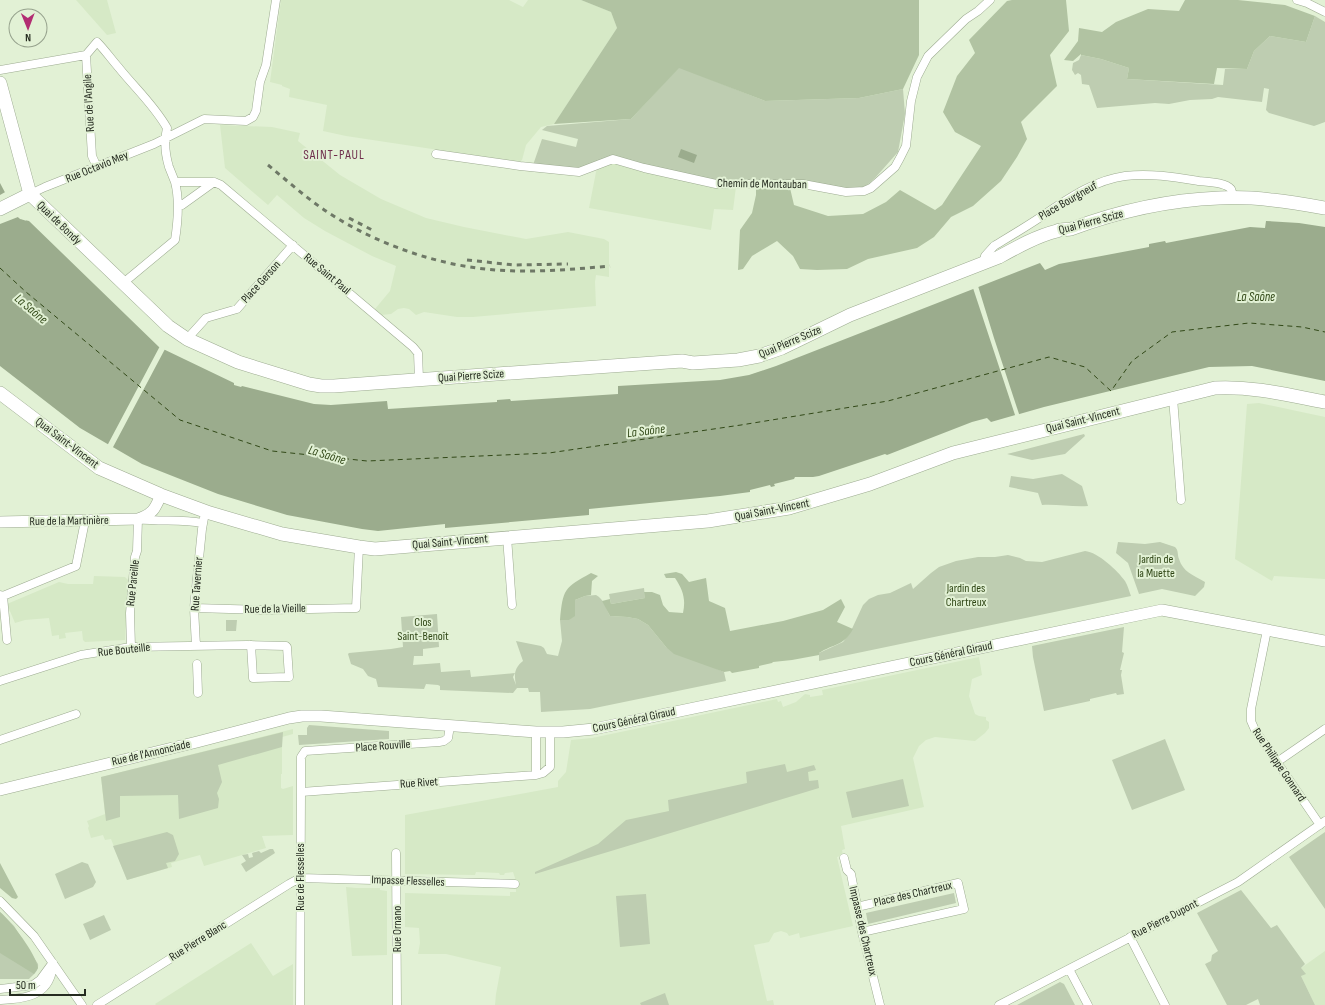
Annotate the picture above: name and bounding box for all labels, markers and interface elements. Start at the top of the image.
north arrow [8,8,48,48]
text: N [25,31,31,44]
street label: Rue de l'Angile [80,74,98,132]
street label: Rue Octavio Mey [63,147,131,186]
district label: SAINT-PAUL [303,147,365,163]
street label: Chemin de Montauban [717,176,807,192]
street label: Place Bourgneuf [1036,178,1100,224]
street label: Quai de Bondy [33,198,85,248]
street label: Quai Pierre Scize [1057,206,1125,238]
street label: Rue Saint Paul [300,250,354,298]
street label: Place Gerson [238,258,284,306]
water label: La Saône [1237,289,1275,305]
water label: La Saône [11,291,51,327]
street label: Quai Pierre Scize [757,322,824,362]
street label: Quai Pierre Scize [437,366,505,386]
street label: Quai Saint-Vincent [1044,403,1122,436]
street label: Quai Saint-Vincent [32,414,102,472]
water label: La Saône [626,421,666,441]
water label: La Saône [306,442,348,468]
street label: Quai Saint-Vincent [733,495,811,525]
street label: Rue de la Martinière [29,513,109,529]
street label: Quai Saint-Vincent [412,531,489,553]
park label: Jardin de la Muette [1137,552,1175,581]
street label: Rue Tavernier [188,556,206,612]
street label: Rue Pareille [123,559,143,607]
park label: Jardin des Chartreux [946,581,987,610]
street label: Rue de la Vieille [244,601,306,617]
park label: Clos Saint-Benoît [397,615,449,644]
street label: Cours Général Giraud [908,638,994,670]
street label: Rue Bouteille [97,640,151,660]
street label: Cours Général Giraud [591,704,677,736]
street label: Rue Philippe Gonnard [1249,725,1309,805]
street label: Rue de l'Annonciade [110,737,192,769]
street label: Place Rouville [355,737,411,755]
street label: Rue Rivet [399,774,439,792]
street label: Rue de Flesselles [293,843,308,911]
street label: Impasse Flesselles [371,872,445,890]
street label: Place des Chartreux [872,878,954,910]
street label: Impasse des Chartreux [845,885,881,978]
street label: Rue Pierre Dupont [1129,896,1201,942]
street label: Rue Ornano [390,906,405,952]
street label: Rue Pierre Blanc [166,917,230,965]
scale bar [10,971,85,997]
text: 50 m [16,978,36,993]

